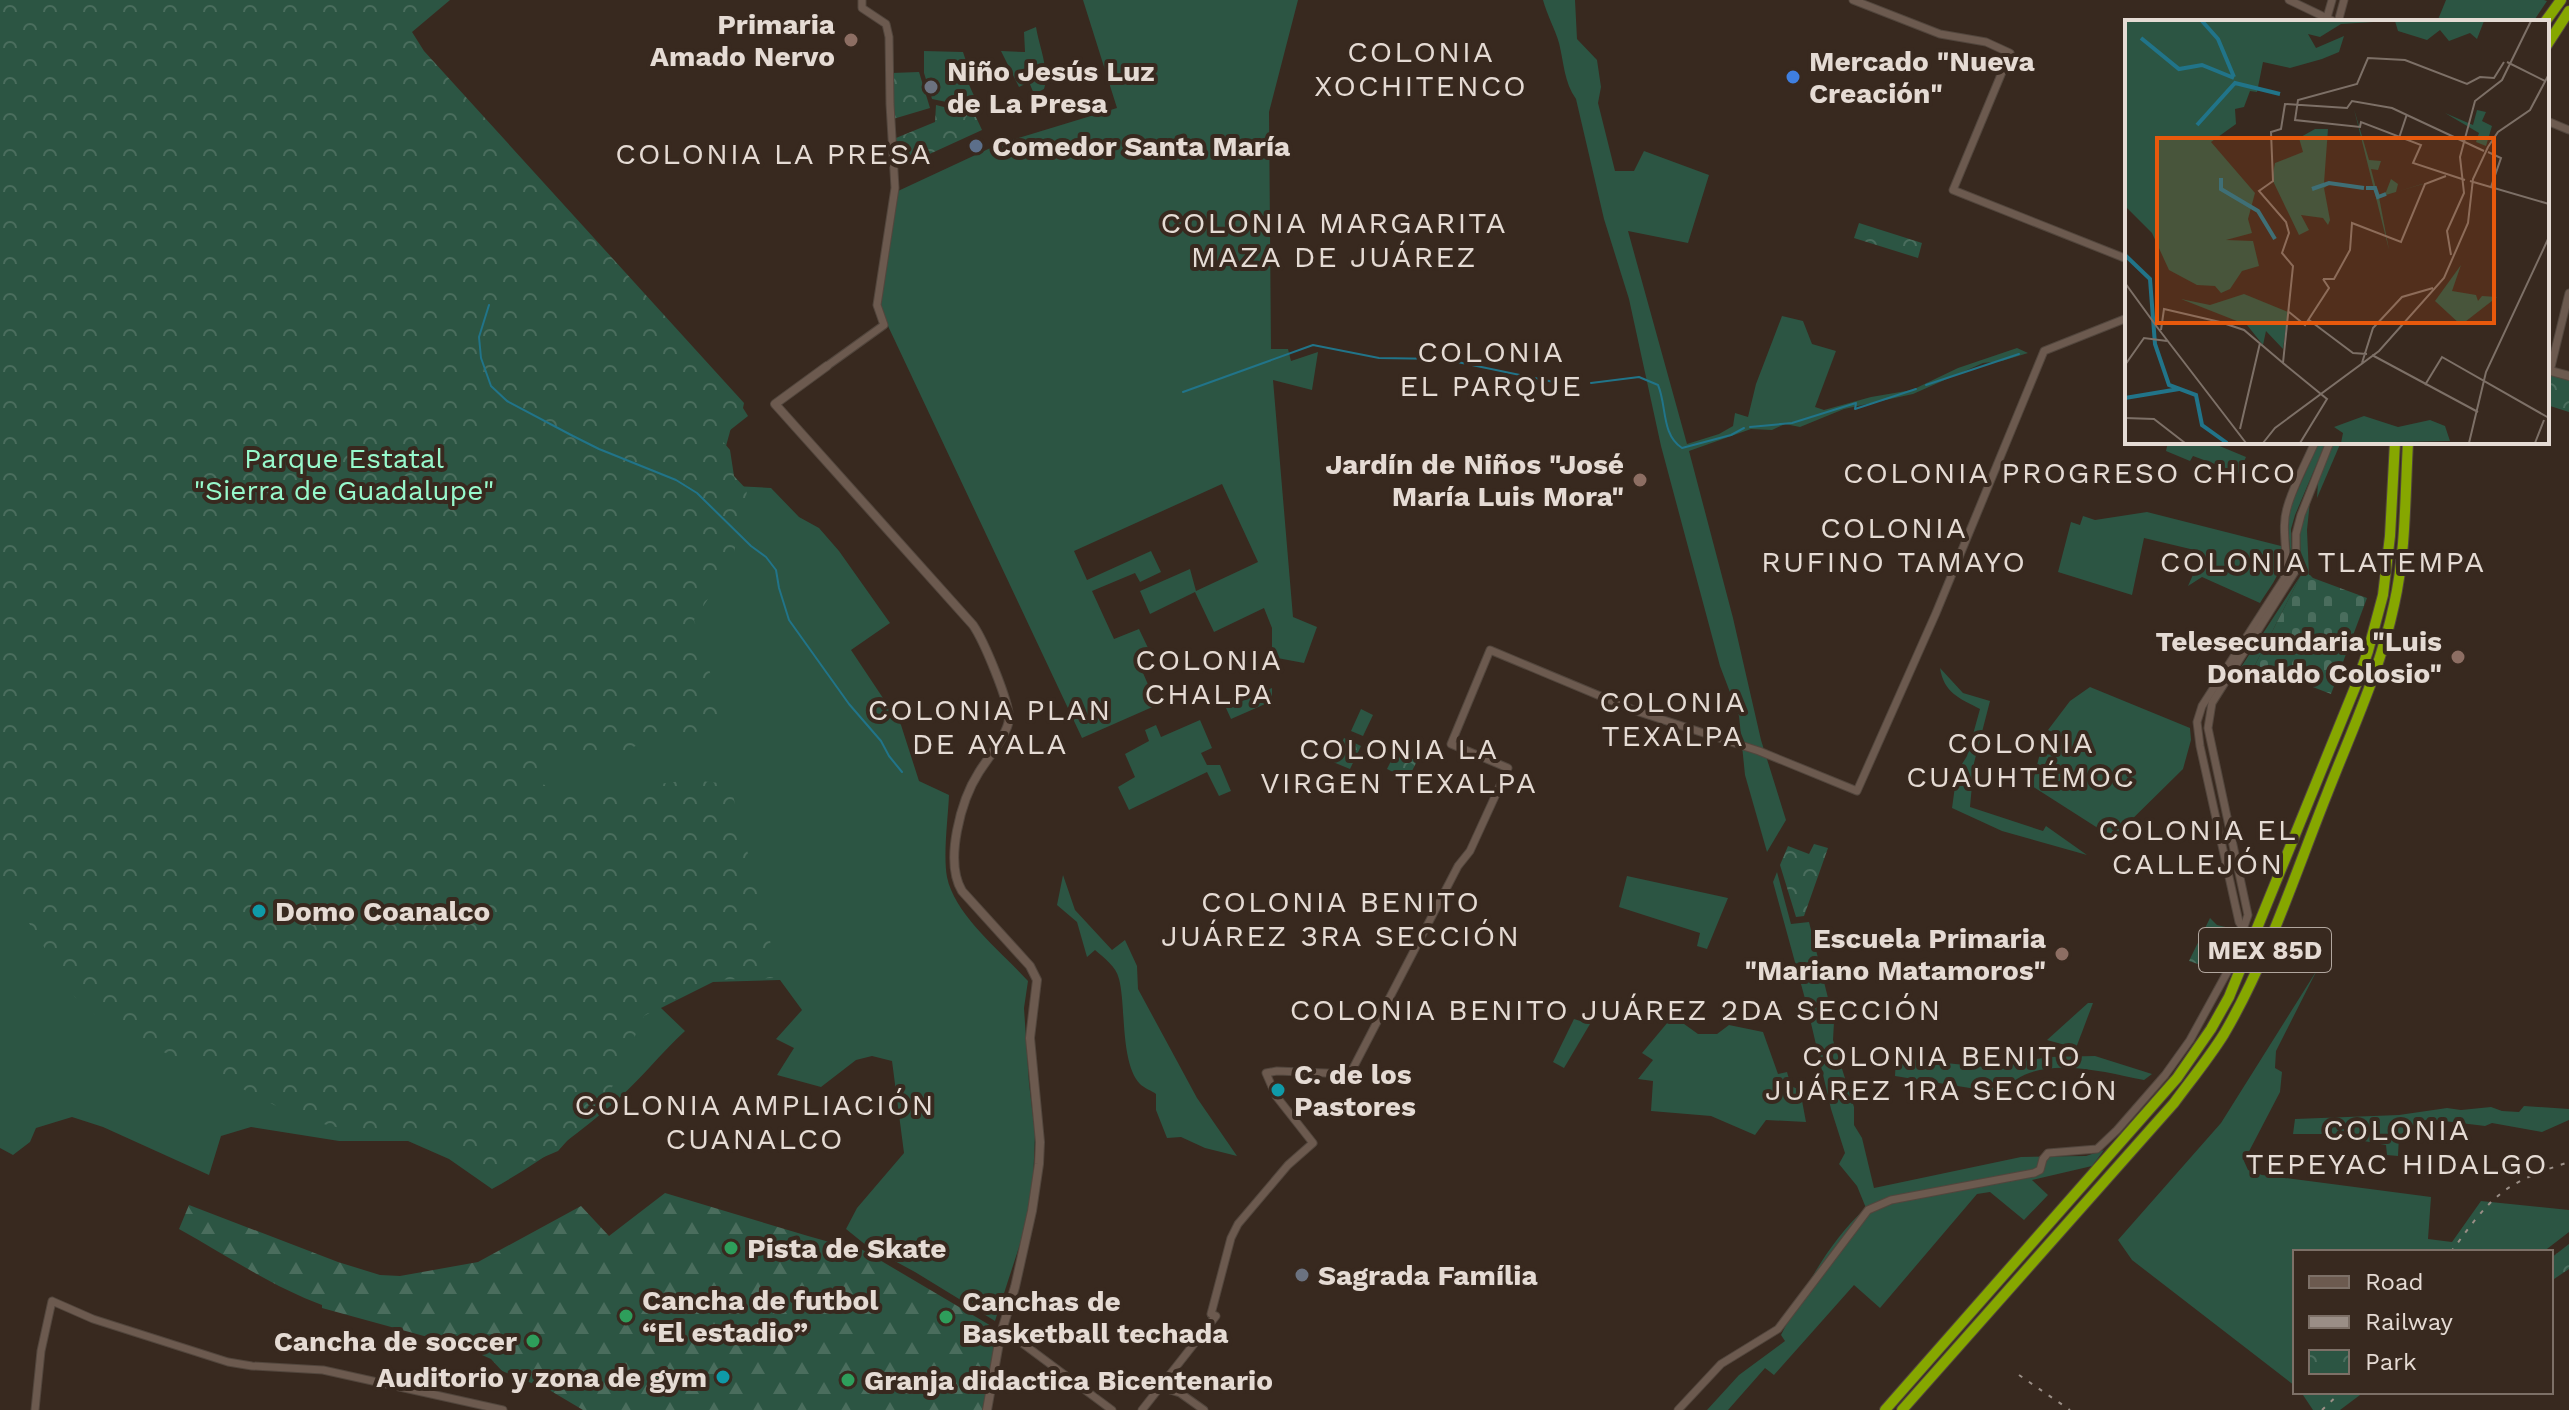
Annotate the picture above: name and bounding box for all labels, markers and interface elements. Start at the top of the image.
place label: Primaria Amado Nervo [650,8,836,73]
inset map [2125,20,2549,444]
marker: Primaria Amado Nervo [842,31,860,49]
district label: COLONIA XOCHITENCO [1314,34,1528,103]
place label: Mercado "Nueva Creación" [1809,45,2035,110]
place label: Niño Jesús Luz de La Presa [947,55,1155,120]
marker: Mercado "Nueva Creación" [1784,68,1802,86]
marker: Niño Jesús Luz de La Presa [922,78,940,96]
place label: Comedor Santa María [992,130,1291,163]
district label: COLONIA LA PRESA [615,136,933,171]
marker: Comedor Santa María [967,137,985,155]
district label: COLONIA MARGARITA MAZA DE JUÁREZ [1160,205,1508,274]
district label: COLONIA EL PARQUE [1399,334,1583,403]
park label: Parque Estatal "Sierra de Guadalupe" [194,442,494,507]
place label: Jardín de Niños "José María Luis Mora" [1325,448,1624,513]
district label: COLONIA PROGRESO CHICO [1843,455,2297,490]
marker: Jardín de Niños "José María Luis Mora" [1631,471,1649,489]
district label: COLONIA RUFINO TAMAYO [1761,510,2027,579]
district label: COLONIA TLATEMPA [2160,544,2486,579]
place label: Telesecundaria "Luis Donaldo Colosio" [2156,625,2442,690]
district label: COLONIA CHALPA [1135,642,1283,711]
marker: Telesecundaria "Luis Donaldo Colosio" [2449,648,2467,666]
district label: COLONIA TEXALPA [1599,684,1747,753]
district label: COLONIA PLAN DE AYALA [868,692,1112,761]
district label: COLONIA CUAUHTÉMOC [1906,725,2136,794]
district label: COLONIA LA VIRGEN TEXALPA [1260,731,1538,800]
district label: COLONIA EL CALLEJÓN [2098,812,2298,881]
district label: COLONIA BENITO JUÁREZ 3RA SECCIÓN [1161,884,1521,953]
place label: Domo Coanalco [275,895,490,928]
marker: Domo Coanalco [250,902,268,920]
place label: Escuela Primaria "Mariano Matamoros" [1744,922,2047,987]
road number: MEX 85D [2199,928,2331,972]
marker: Escuela Primaria "Mariano Matamoros" [2053,945,2071,963]
district label: COLONIA BENITO JUÁREZ 2DA SECCIÓN [1290,992,1942,1027]
district label: COLONIA BENITO JUÁREZ 1RA SECCIÓN [1765,1038,2119,1107]
place label: C. de los Pastores [1294,1058,1416,1123]
marker: C. de los Pastores [1269,1081,1287,1099]
district label: COLONIA AMPLIACIÓN CUANALCO [575,1087,935,1156]
district label: COLONIA TEPEYAC HIDALGO [2246,1112,2548,1181]
place label: Pista de Skate [747,1232,946,1265]
marker: Pista de Skate [722,1239,740,1257]
legend [2293,1250,2553,1394]
place label: Sagrada Família [1318,1259,1538,1292]
marker: Sagrada Família [1293,1266,1311,1284]
text: Road [2365,1268,2424,1296]
place label: Cancha de futbol “El estadio” [642,1284,879,1349]
place label: Canchas de Basketball techada [962,1285,1229,1350]
marker: Cancha de futbol “El estadio” [617,1307,635,1325]
marker: Canchas de Basketball techada [937,1308,955,1326]
text: Railway [2365,1308,2454,1336]
place label: Cancha de soccer [274,1325,517,1358]
marker: Cancha de soccer [524,1332,542,1350]
text: Park [2365,1348,2417,1376]
place label: Auditorio y zona de gym [376,1361,707,1394]
place label: Granja didactica Bicentenario [864,1364,1273,1397]
marker: Auditorio y zona de gym [714,1368,732,1386]
marker: Granja didactica Bicentenario [839,1371,857,1389]

